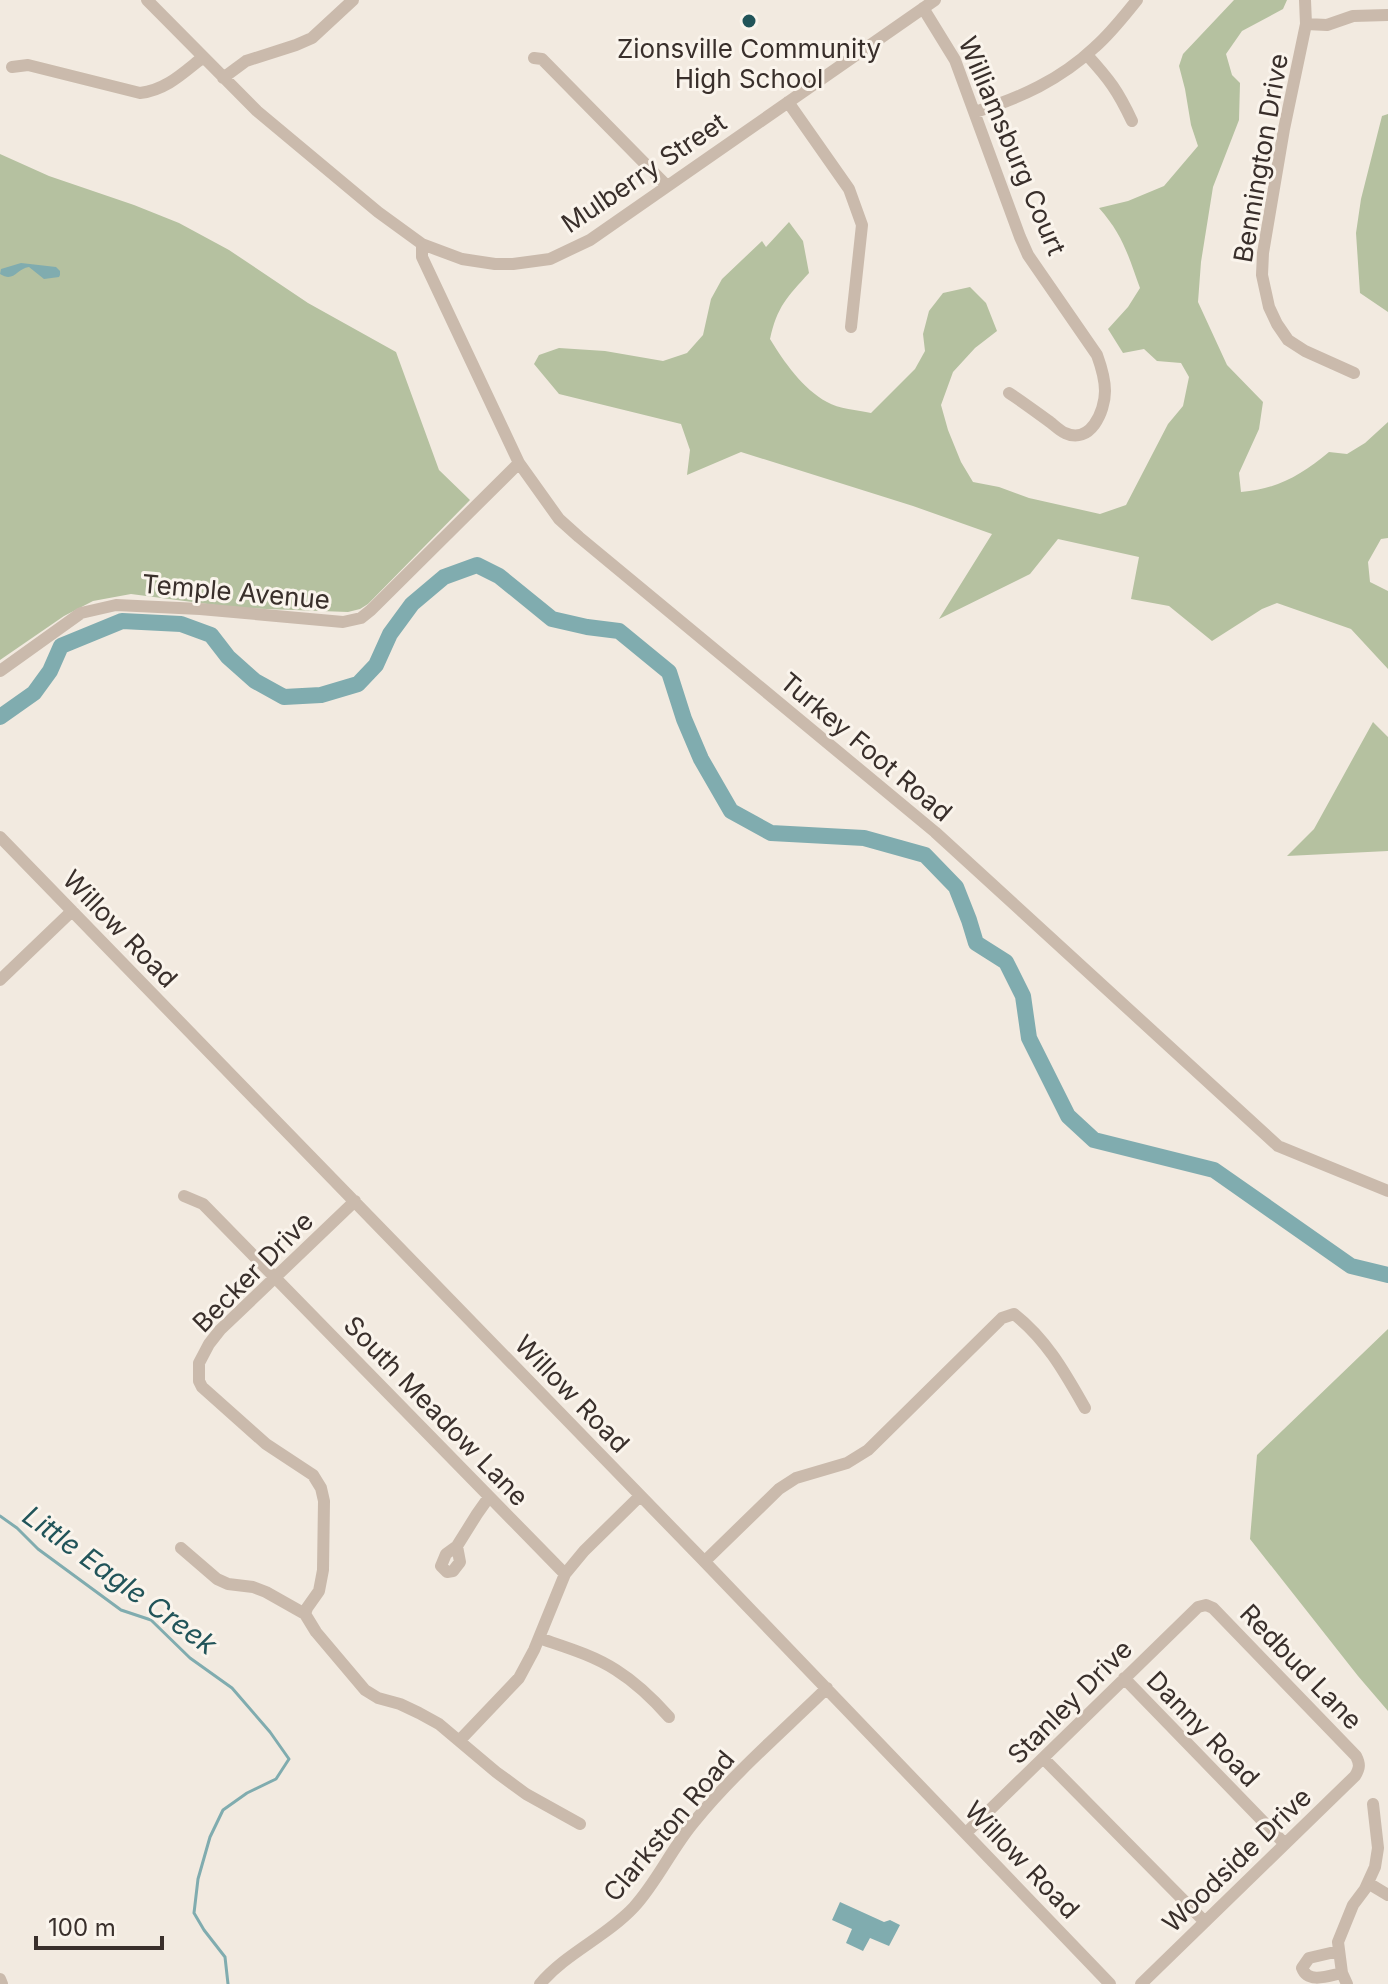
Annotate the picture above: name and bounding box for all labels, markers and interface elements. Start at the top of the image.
marker: Zionsville Community High School [740,12,758,30]
street label: Williamsburg Court [952,32,1073,260]
place label: Zionsville Community High School [617,33,881,94]
street label: Bennington Drive [1227,51,1294,265]
street label: Mulberry Street [555,106,732,239]
street label: Temple Avenue [141,568,331,615]
street label: Turkey Foot Road [774,666,959,828]
street label: Willow Road [57,864,184,994]
street label: Becker Drive [186,1205,319,1338]
street label: South Meadow Lane [338,1309,535,1512]
street label: Willow Road [509,1329,636,1459]
water label: Little Eagle Creek [16,1498,224,1662]
street label: Redbud Lane [1234,1598,1369,1736]
street label: Stanley Drive [1001,1633,1138,1770]
street label: Danny Road [1141,1665,1266,1793]
street label: Clarkston Road [597,1744,741,1907]
street label: Woodside Drive [1156,1781,1317,1938]
street label: Willow Road [959,1795,1086,1925]
scale bar [36,1900,162,1950]
text: 100 m [48,1913,116,1942]

